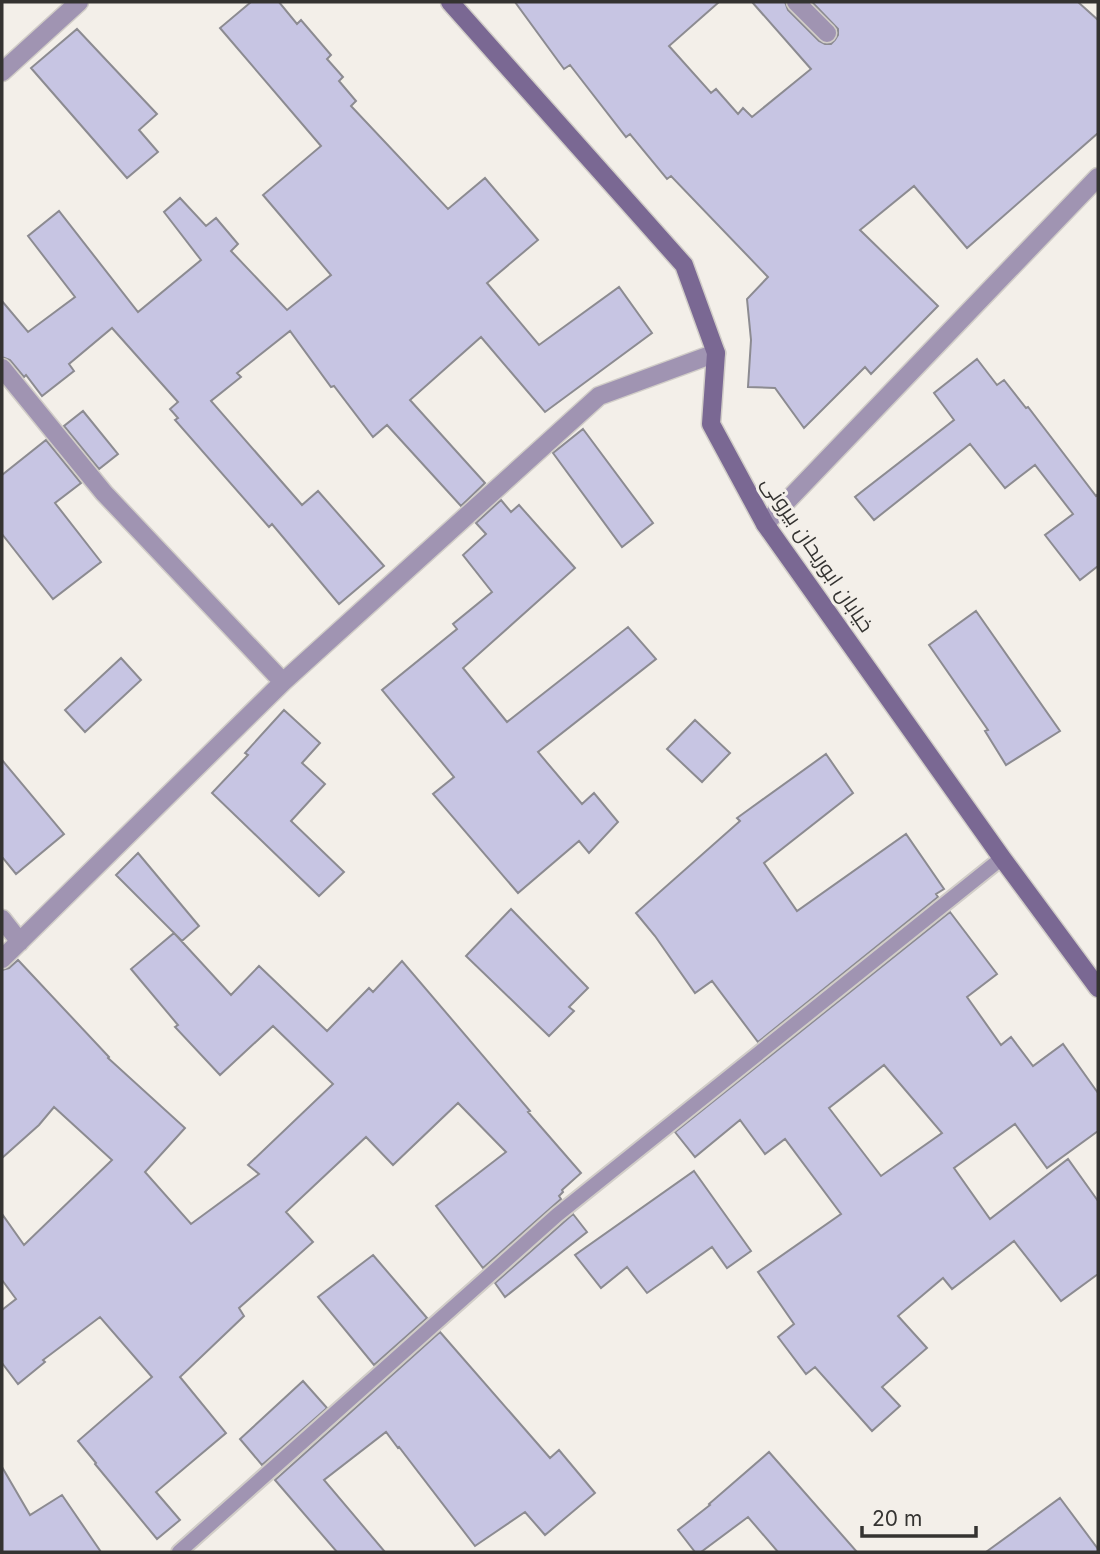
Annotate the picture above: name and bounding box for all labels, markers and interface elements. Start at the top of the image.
street label: خیابان ابوریحان بیرونی [756,471,879,637]
scale bar [862,1494,976,1538]
text: 20 m [872,1506,922,1531]

